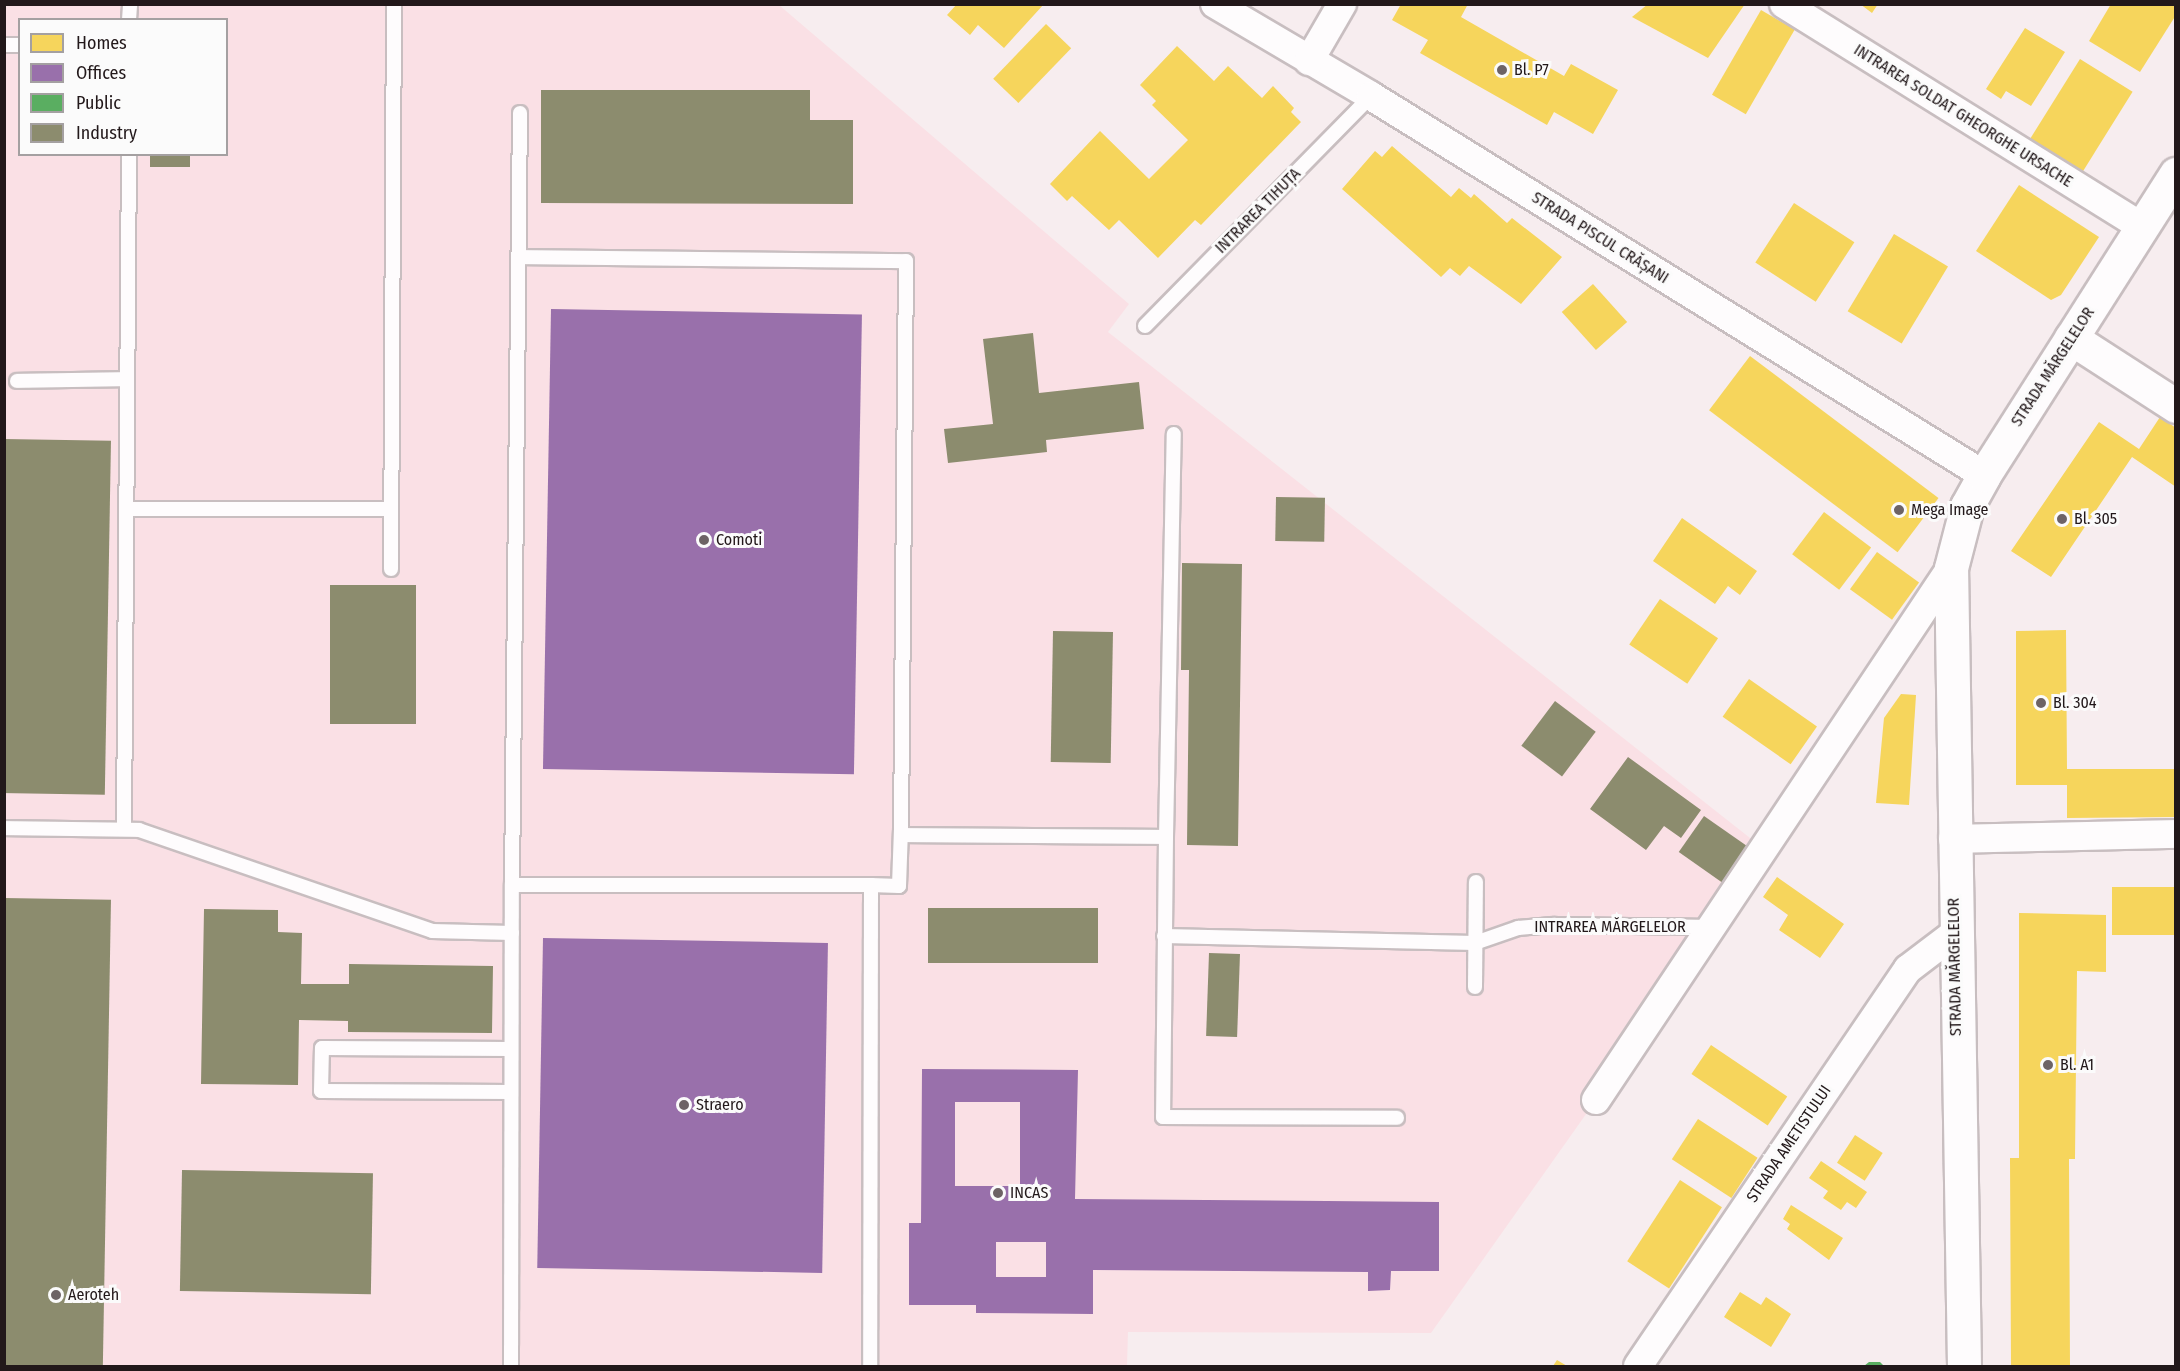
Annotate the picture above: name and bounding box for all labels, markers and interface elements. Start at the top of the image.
legend [18,18,228,156]
text: Homes [76,32,127,54]
street label: INTRAREA SOLDAT GHEORGHE URSACHE [1850,40,2076,192]
place label: Bl. P7 [1514,60,1549,80]
text: Offices [76,62,126,84]
marker: Bl. P7 [1495,63,1509,77]
text: Public [76,92,121,114]
text: Industry [76,122,137,144]
street label: INTRAREA TIHUȚA [1211,164,1305,258]
street label: STRADA PISCUL CRĂȘANI [1528,188,1672,288]
street label: STRADA MĂRGELELOR [2007,304,2099,430]
place label: Mega Image [1911,500,1988,520]
marker: Mega Image [1892,503,1906,517]
place label: Bl. 305 [2074,509,2117,529]
marker: Bl. 305 [2055,512,2069,526]
place label: Comoti [716,530,762,550]
marker: Comoti [697,533,711,547]
place label: Bl. 304 [2053,693,2096,713]
marker: Bl. 304 [2034,696,2048,710]
street label: STRADA MĂRGELELOR [1944,898,1966,1036]
street label: INTRAREA MĂRGELELOR [1534,917,1686,937]
place label: Bl. A1 [2060,1055,2094,1075]
marker: Bl. A1 [2041,1058,2055,1072]
street label: STRADA AMETISTULUI [1743,1082,1835,1206]
place label: Straero [696,1095,744,1115]
marker: Straero [677,1098,691,1112]
place label: INCAS [1010,1183,1048,1203]
marker: INCAS [991,1186,1005,1200]
place label: Aeroteh [68,1285,119,1305]
marker: Aeroteh [49,1288,63,1302]

